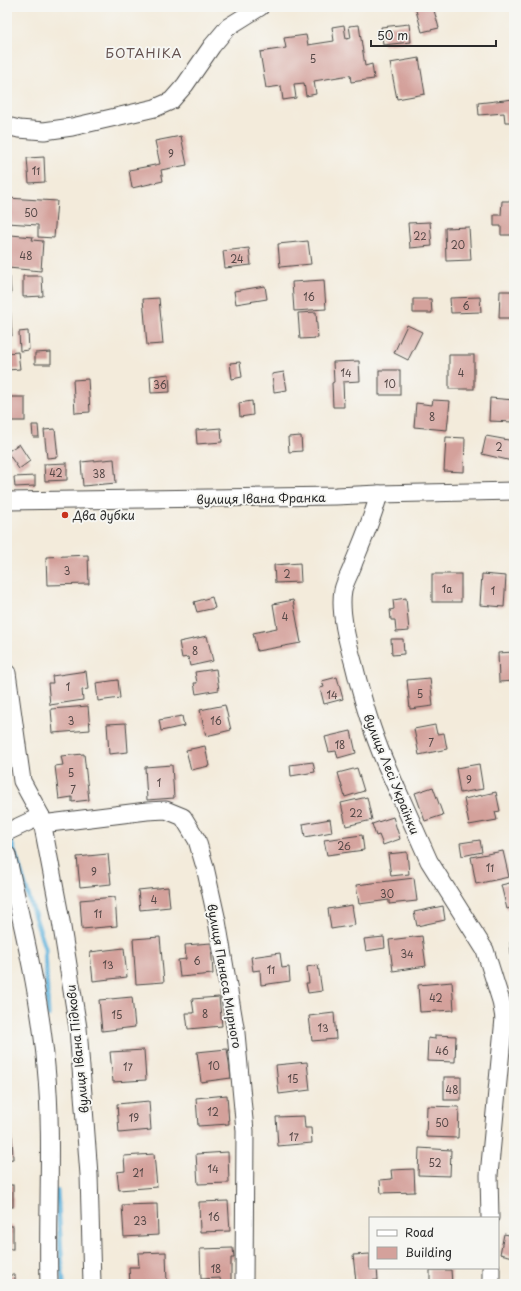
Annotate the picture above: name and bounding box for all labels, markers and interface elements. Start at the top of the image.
scale bar [371,22,496,48]
text: 50 m [377,26,408,44]
district label: БОТАНІКА [105,43,183,62]
house number: 5 [310,51,316,66]
house number: 9 [168,146,174,161]
house number: 11 [32,163,40,178]
house number: 50 [24,205,38,220]
house number: 22 [413,228,427,243]
house number: 20 [451,237,465,252]
house number: 48 [20,248,32,263]
house number: 24 [230,251,244,266]
house number: 16 [303,289,315,304]
house number: 6 [462,298,470,313]
house number: 14 [340,365,352,380]
house number: 4 [458,365,465,380]
house number: 10 [384,376,396,391]
house number: 36 [153,377,167,392]
house number: 8 [429,409,435,424]
house number: 2 [495,439,503,454]
house number: 42 [49,465,63,480]
house number: 38 [93,466,105,481]
street label: вулиця Івана Франка [196,488,326,508]
place label: Два дубки [72,506,135,524]
marker: Два дубки [60,510,70,520]
house number: 3 [64,563,70,578]
house number: 2 [283,566,291,581]
house number: 1а [442,581,453,596]
house number: 1 [491,583,495,598]
house number: 4 [282,609,289,624]
house number: 8 [192,643,198,658]
house number: 1 [66,679,70,694]
house number: 5 [417,686,423,701]
house number: 14 [326,687,338,702]
street label: вулиця Лесі Українки [360,711,424,837]
house number: 3 [68,713,74,728]
house number: 16 [210,713,222,728]
house number: 7 [428,735,434,750]
house number: 18 [335,737,345,752]
house number: 5 [68,765,74,780]
house number: 9 [466,772,472,787]
house number: 1 [157,775,161,790]
house number: 7 [70,782,76,797]
house number: 22 [349,805,363,820]
house number: 26 [337,838,351,853]
house number: 11 [486,860,494,875]
house number: 9 [91,864,97,879]
house number: 30 [380,886,394,901]
house number: 4 [151,892,158,907]
street label: вулиця Панаса Мирного [203,902,247,1050]
house number: 11 [94,906,102,921]
house number: 34 [400,946,414,961]
house number: 6 [193,953,201,968]
house number: 13 [102,957,114,972]
house number: 11 [267,962,275,977]
street label: вулиця Івана Підкови [61,984,93,1114]
house number: 42 [429,990,443,1005]
house number: 8 [202,1006,208,1021]
house number: 15 [112,1007,122,1022]
house number: 13 [317,1020,329,1035]
house number: 46 [435,1043,449,1058]
house number: 10 [208,1058,220,1073]
house number: 17 [123,1059,134,1074]
house number: 15 [288,1071,298,1086]
house number: 48 [446,1082,458,1097]
house number: 12 [207,1104,219,1119]
house number: 19 [129,1110,139,1125]
house number: 50 [435,1115,449,1130]
house number: 17 [289,1129,300,1144]
house number: 52 [428,1155,442,1170]
house number: 14 [207,1161,219,1176]
house number: 21 [132,1165,144,1180]
house number: 16 [208,1209,220,1224]
house number: 23 [133,1213,147,1228]
legend [369,1217,499,1269]
text: Road [405,1223,434,1241]
text: Building [405,1243,452,1261]
house number: 18 [211,1261,221,1276]

